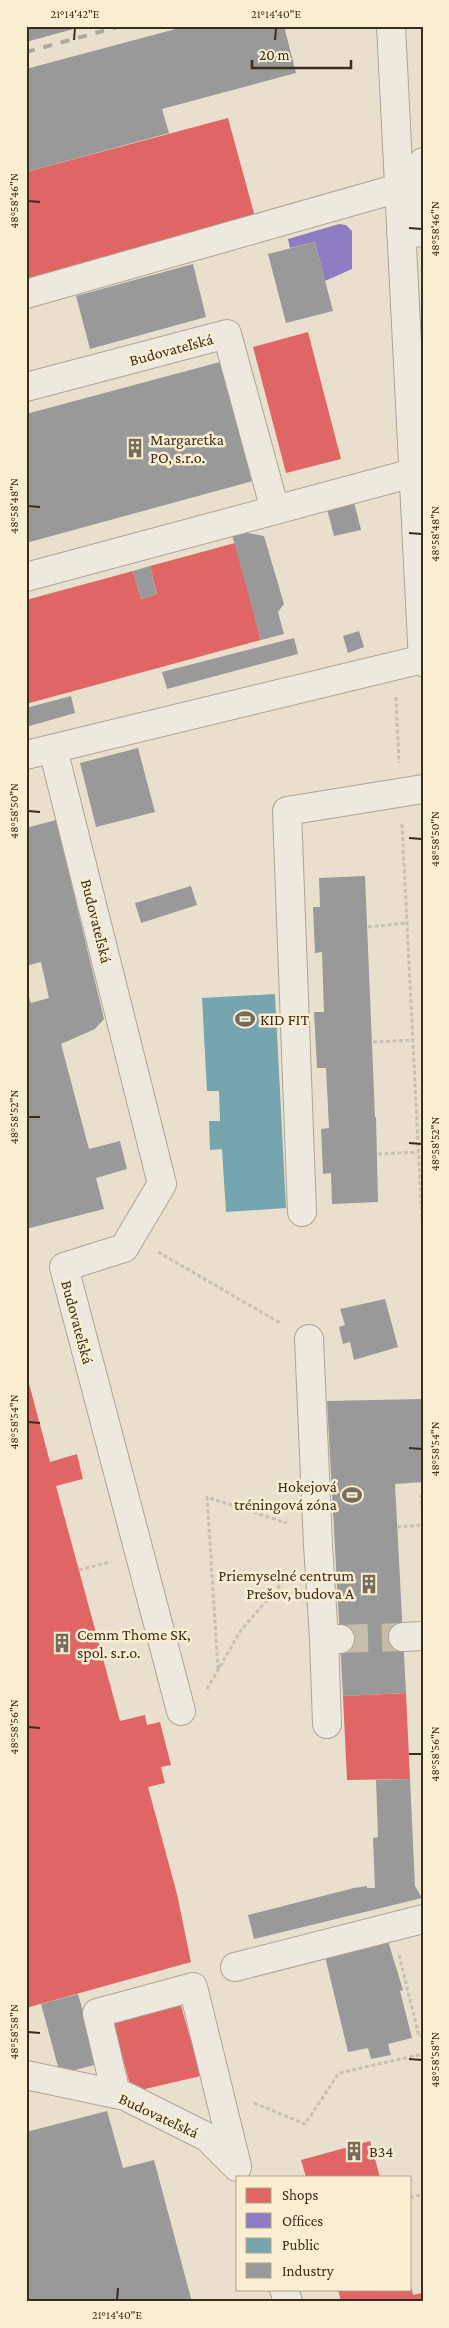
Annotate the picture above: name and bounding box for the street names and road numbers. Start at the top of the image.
street label: Budovateľská [127,330,215,369]
street label: Budovateľská [78,877,115,965]
street label: Budovateľská [58,1278,97,1366]
street label: Budovateľská [116,2090,202,2142]

